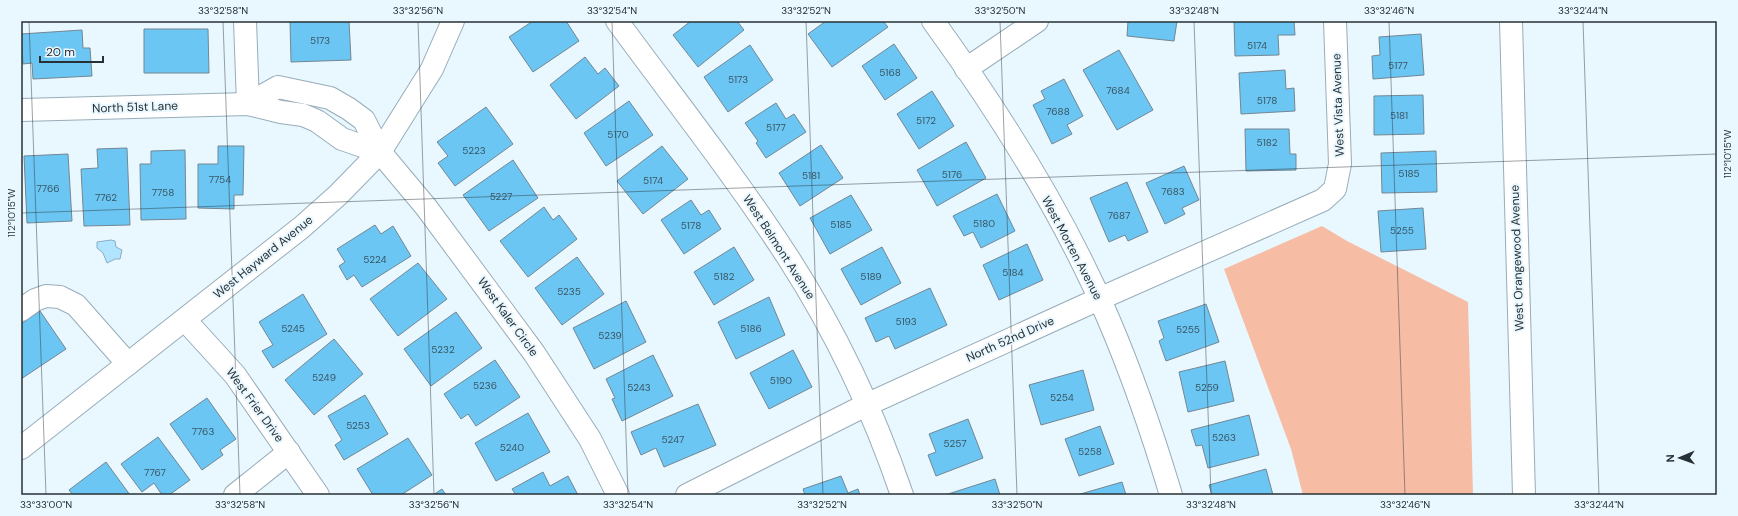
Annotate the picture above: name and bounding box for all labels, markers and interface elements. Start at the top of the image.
text: 33°32'58"N [198,4,248,17]
text: 33°32'56"N [393,4,443,17]
text: 33°32'54"N [587,4,637,17]
text: 33°32'52"N [781,4,831,17]
text: 33°32'50"N [975,4,1026,17]
text: 33°32'48"N [1169,4,1219,17]
text: 33°32'46"N [1364,4,1414,17]
text: 33°32'44"N [1558,4,1608,17]
house number: 5173 [310,34,330,47]
scale bar [40,38,103,64]
house number: 5174 [1247,39,1267,52]
text: 20 m [46,44,75,60]
street label: West Vista Avenue [1328,53,1348,157]
house number: 5177 [1388,59,1408,72]
house number: 5168 [879,66,901,79]
house number: 5173 [728,73,748,86]
house number: 7684 [1106,84,1130,97]
house number: 5178 [1257,94,1277,107]
street label: North 51st Lane [92,97,178,116]
house number: 7688 [1046,105,1070,118]
house number: 5181 [1390,109,1408,122]
house number: 5172 [916,114,936,127]
house number: 5177 [766,121,786,134]
house number: 5170 [607,128,629,141]
text: 112°10'15"W [1721,129,1734,178]
house number: 5182 [1257,136,1278,149]
house number: 5223 [462,144,486,157]
house number: 5185 [1398,167,1420,180]
house number: 5176 [942,168,962,181]
house number: 5181 [802,169,820,182]
house number: 7754 [209,173,231,186]
house number: 5174 [643,174,663,187]
house number: 7766 [37,182,59,195]
street label: West Orangewood Avenue [1506,184,1528,331]
house number: 7683 [1161,185,1185,198]
house number: 7758 [152,186,174,199]
text: 112°10'15"W [5,188,18,237]
house number: 5227 [490,190,512,203]
house number: 7762 [95,191,117,204]
street label: West Belmont Avenue [739,192,819,302]
street label: West Morten Avenue [1038,193,1106,303]
house number: 7687 [1108,209,1130,222]
street label: West Hayward Avenue [210,212,316,302]
house number: 5180 [973,217,995,230]
house number: 5185 [830,218,852,231]
house number: 5178 [681,219,701,232]
house number: 5255 [1390,224,1414,237]
house number: 5224 [363,253,387,266]
house number: 5184 [1002,266,1024,279]
house number: 5182 [714,270,735,283]
house number: 5189 [860,270,882,283]
street label: West Kaler Circle [474,274,542,360]
house number: 5235 [557,285,581,298]
street label: North 52nd Drive [963,312,1057,366]
house number: 5193 [895,315,917,328]
house number: 5245 [281,322,305,335]
house number: 5186 [740,322,762,335]
house number: 5255 [1176,323,1200,336]
house number: 5239 [598,329,622,342]
house number: 5232 [431,343,455,356]
street label: West Frier Drive [223,365,287,445]
house number: 5249 [312,371,336,384]
house number: 5190 [770,374,792,387]
house number: 5236 [473,379,497,392]
house number: 5243 [627,381,651,394]
house number: 5259 [1195,381,1219,394]
house number: 5254 [1050,391,1074,404]
house number: 5253 [346,419,370,432]
house number: 7763 [192,425,214,438]
house number: 5263 [1212,431,1236,444]
house number: 5247 [662,433,684,446]
house number: 5257 [944,437,966,450]
north arrow [1660,438,1700,478]
house number: 5240 [500,441,524,454]
house number: 5258 [1078,445,1102,458]
text: N [1663,454,1677,463]
house number: 7767 [144,466,166,479]
text: 33°33'00"N [20,498,72,511]
text: 33°32'58"N [215,498,265,511]
text: 33°32'56"N [409,498,459,511]
text: 33°32'54"N [603,498,653,511]
text: 33°32'52"N [797,498,847,511]
text: 33°32'50"N [992,498,1043,511]
text: 33°32'48"N [1186,498,1236,511]
text: 33°32'46"N [1380,498,1430,511]
text: 33°32'44"N [1574,498,1624,511]

